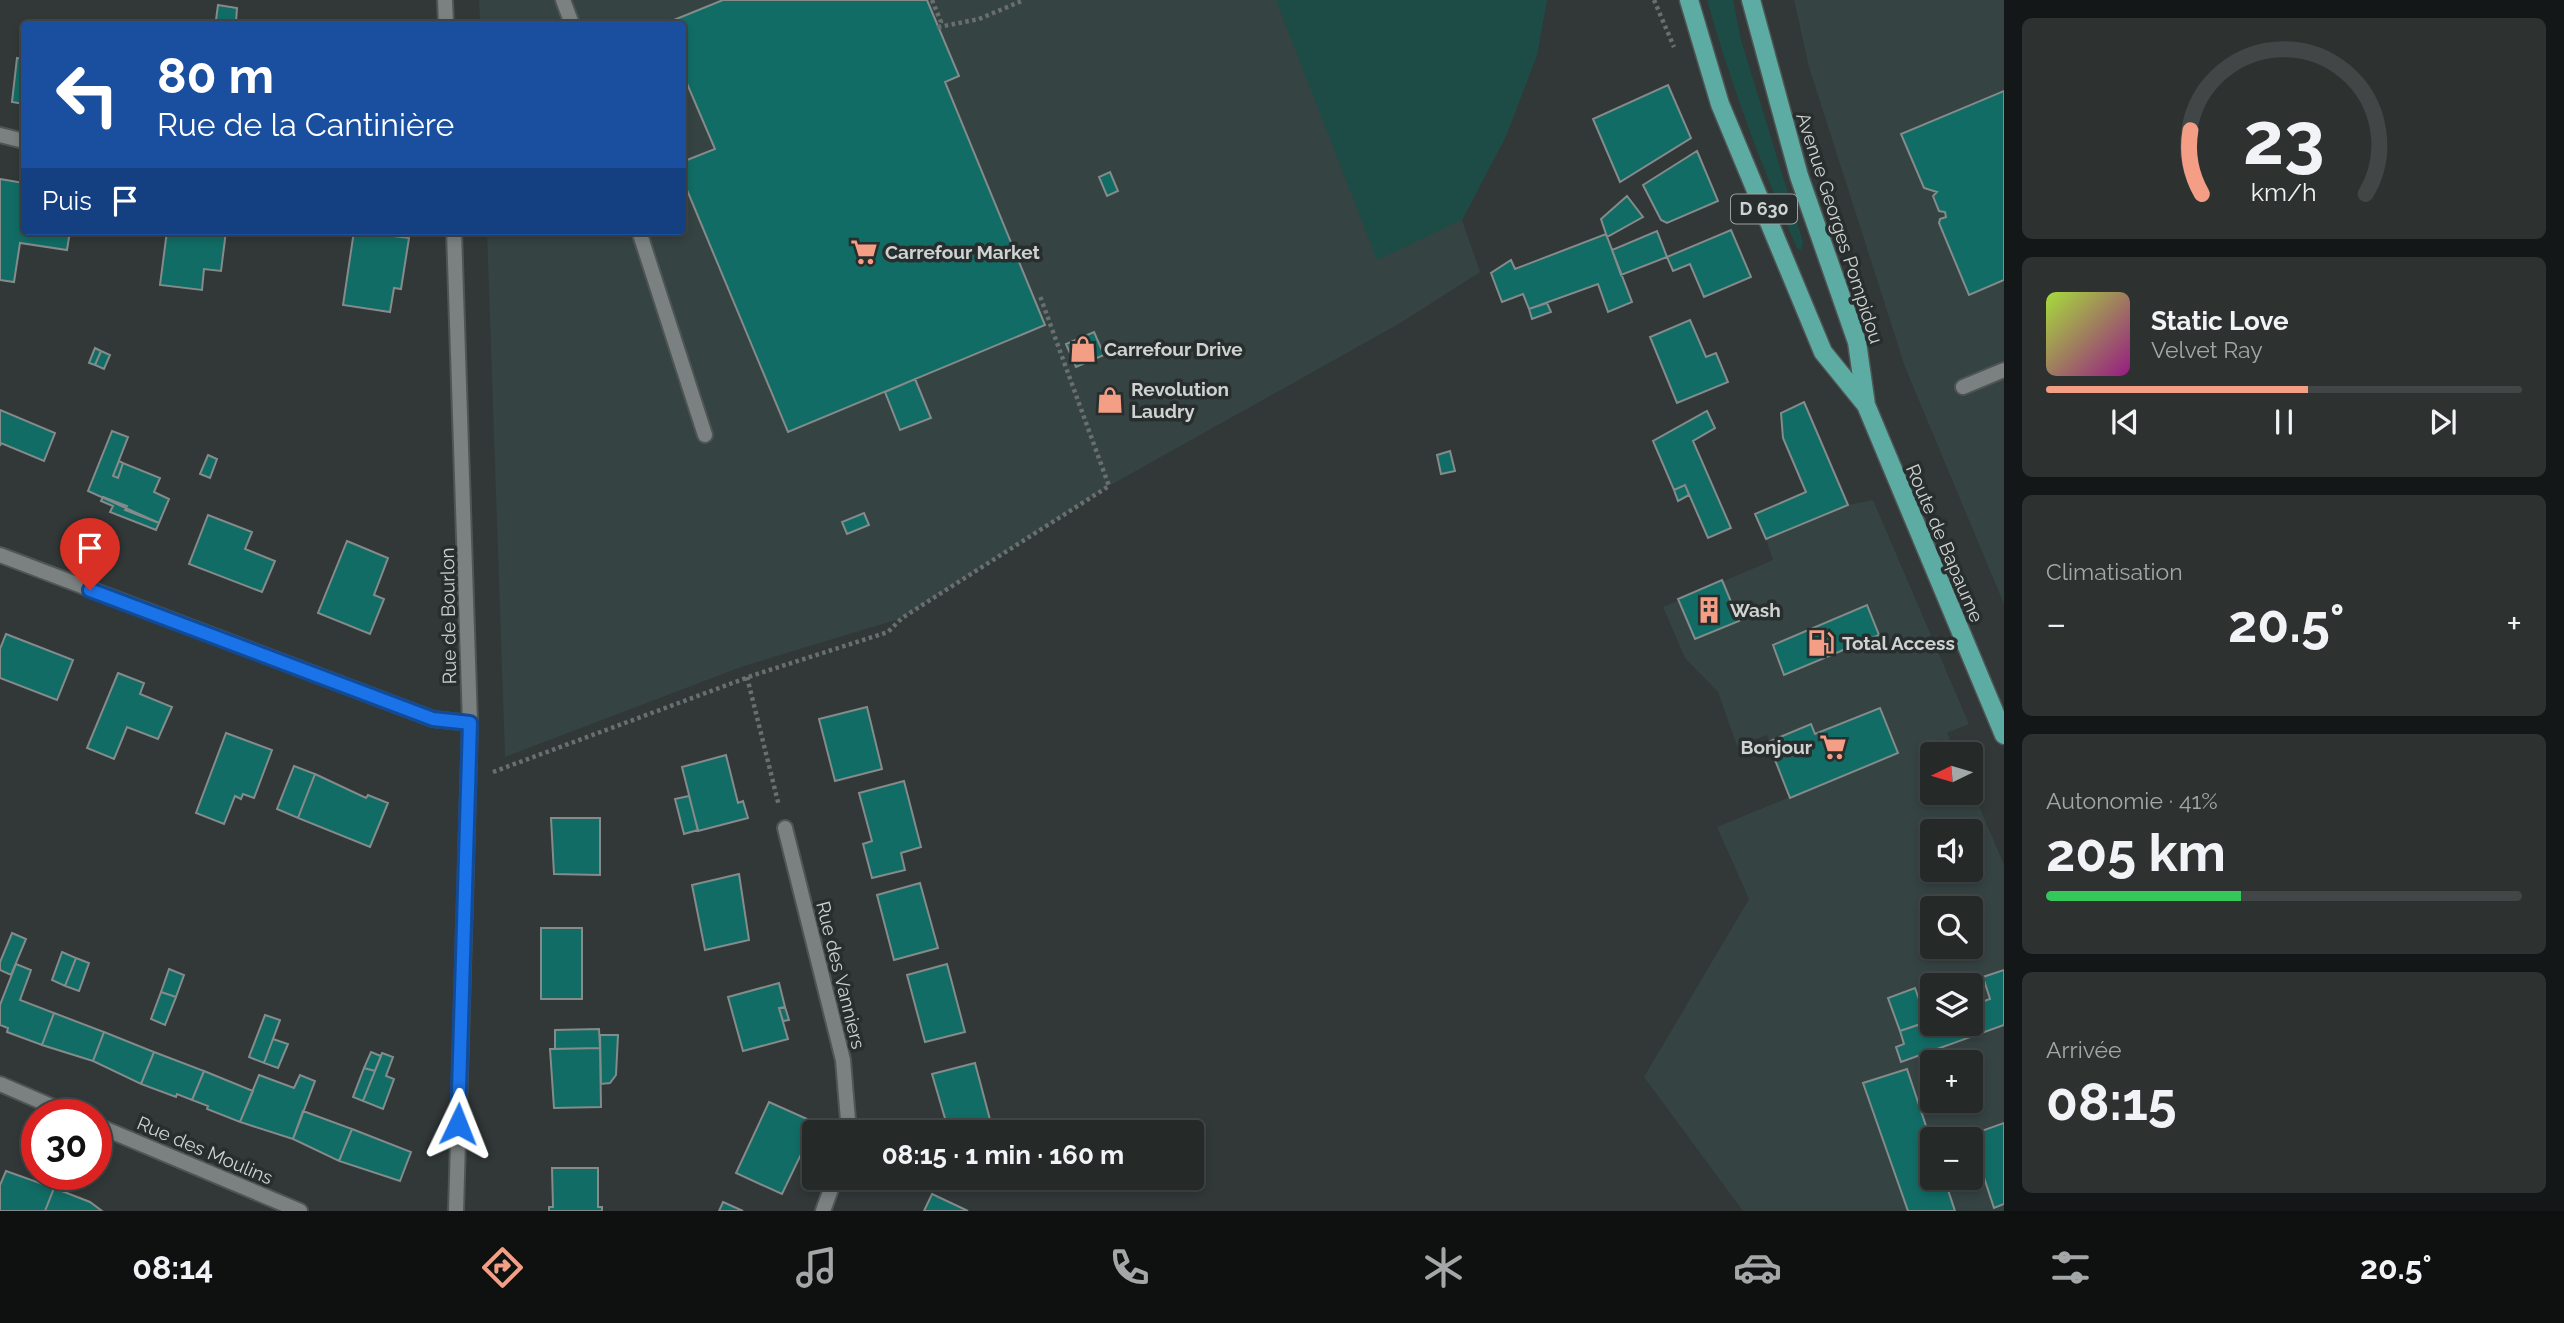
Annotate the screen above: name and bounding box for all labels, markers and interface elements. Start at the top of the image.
text: 80 m [157,47,274,104]
icon: left [42,49,133,140]
text: 23 [2243,97,2325,182]
text: Rue de la Cantinière [157,106,454,143]
street label: Avenue Georges Pompidou [1792,110,1888,346]
text: km/h [2251,177,2317,207]
icon: arrive [106,182,144,220]
text: Puis [42,186,92,216]
road number: D 630 [1731,194,1797,224]
supermarket icon: Carrefour Market [849,237,879,267]
place label: Carrefour Market [885,241,1040,263]
text: Static Love [2151,306,2289,336]
shop icon: Carrefour Drive [1068,334,1098,364]
text: Velvet Ray [2151,336,2263,363]
place label: Carrefour Drive [1104,338,1243,360]
place label: Revolution Laudry [1131,378,1229,422]
shop icon: Revolution Laudry [1095,385,1125,415]
icon: previous [2106,403,2144,441]
icon: pause [2265,403,2303,441]
icon: next [2424,403,2462,441]
street label: Route de Bapaume [1902,461,1988,625]
pin [60,518,120,590]
icon: arrive [71,529,109,567]
street label: Rue de Bourlon [436,547,460,685]
text: Climatisation [2046,558,2183,585]
text: 20.5° [2228,593,2345,654]
building icon: Wash [1694,595,1724,625]
place label: Wash [1730,599,1781,621]
text: − [2046,601,2066,646]
text: + [2506,601,2522,646]
fuel station icon: Total Access [1806,628,1836,658]
place label: Total Access [1842,632,1955,654]
supermarket icon: Bonjour [1818,732,1848,762]
place label: Bonjour [1741,736,1813,758]
north arrow [1920,742,1983,805]
map controls [1920,742,1983,1190]
text: Autonomie · 41% [2046,787,2218,814]
button: sound [1920,819,1983,882]
text: 205 km [2046,822,2226,883]
button: search [1920,896,1983,959]
street label: Rue des Vanniers [812,899,870,1051]
button: layers [1920,973,1983,1036]
text: Arrivée [2046,1036,2122,1063]
button: + [1920,1050,1983,1113]
text: 08:15 [2046,1071,2177,1132]
position arrow [421,1087,495,1161]
speed limit sign: 30 [21,1099,112,1190]
street label: Rue des Moulins [134,1112,276,1188]
button: − [1920,1127,1983,1190]
text: 08:15 · 1 min · 160 m [882,1140,1124,1170]
icon: directions [478,1243,527,1292]
icon: music [792,1243,841,1292]
icon: phone [1105,1243,1154,1292]
icon: climate [1419,1243,1468,1292]
icon: car [1733,1243,1782,1292]
icon: filters [2046,1243,2095,1292]
text: 08:14 [132,1249,213,1286]
text: 20.5° [2360,1249,2432,1286]

